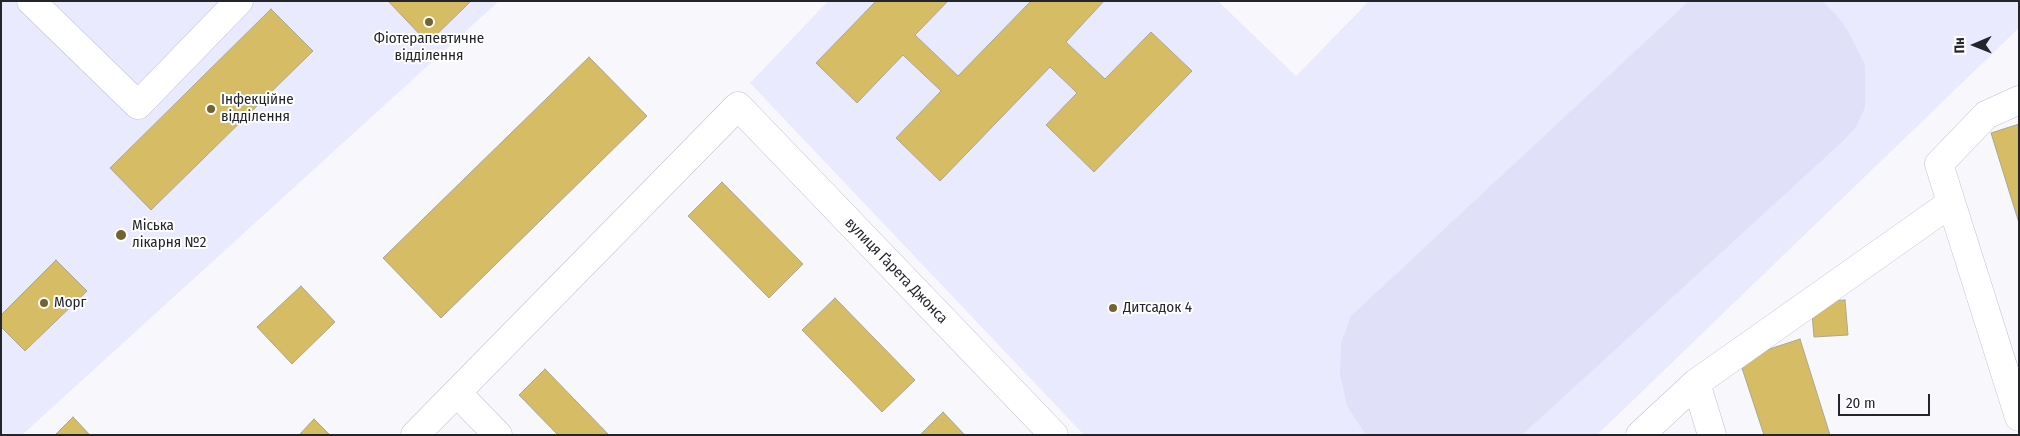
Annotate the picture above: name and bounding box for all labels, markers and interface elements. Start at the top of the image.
marker: Фіотерапевтичне відділення [423,16,435,28]
north arrow [1950,20,2000,70]
place label: Фіотерапевтичне відділення [374,30,484,65]
text: Пн [1951,37,1968,53]
place label: Інфекційне відділення [221,91,294,126]
marker: Інфекційне відділення [205,103,217,115]
street label: вулиця Ґарета Джонса [841,214,951,328]
place label: Міська лікарня №2 [132,217,206,252]
marker: Міська лікарня №2 [114,228,128,242]
place label: Морг [54,294,86,312]
marker: Морг [38,297,50,309]
place label: Дитсадок 4 [1123,299,1192,317]
marker: Дитсадок 4 [1107,302,1119,314]
scale bar [1840,384,1932,416]
text: 20 m [1846,394,1876,412]

